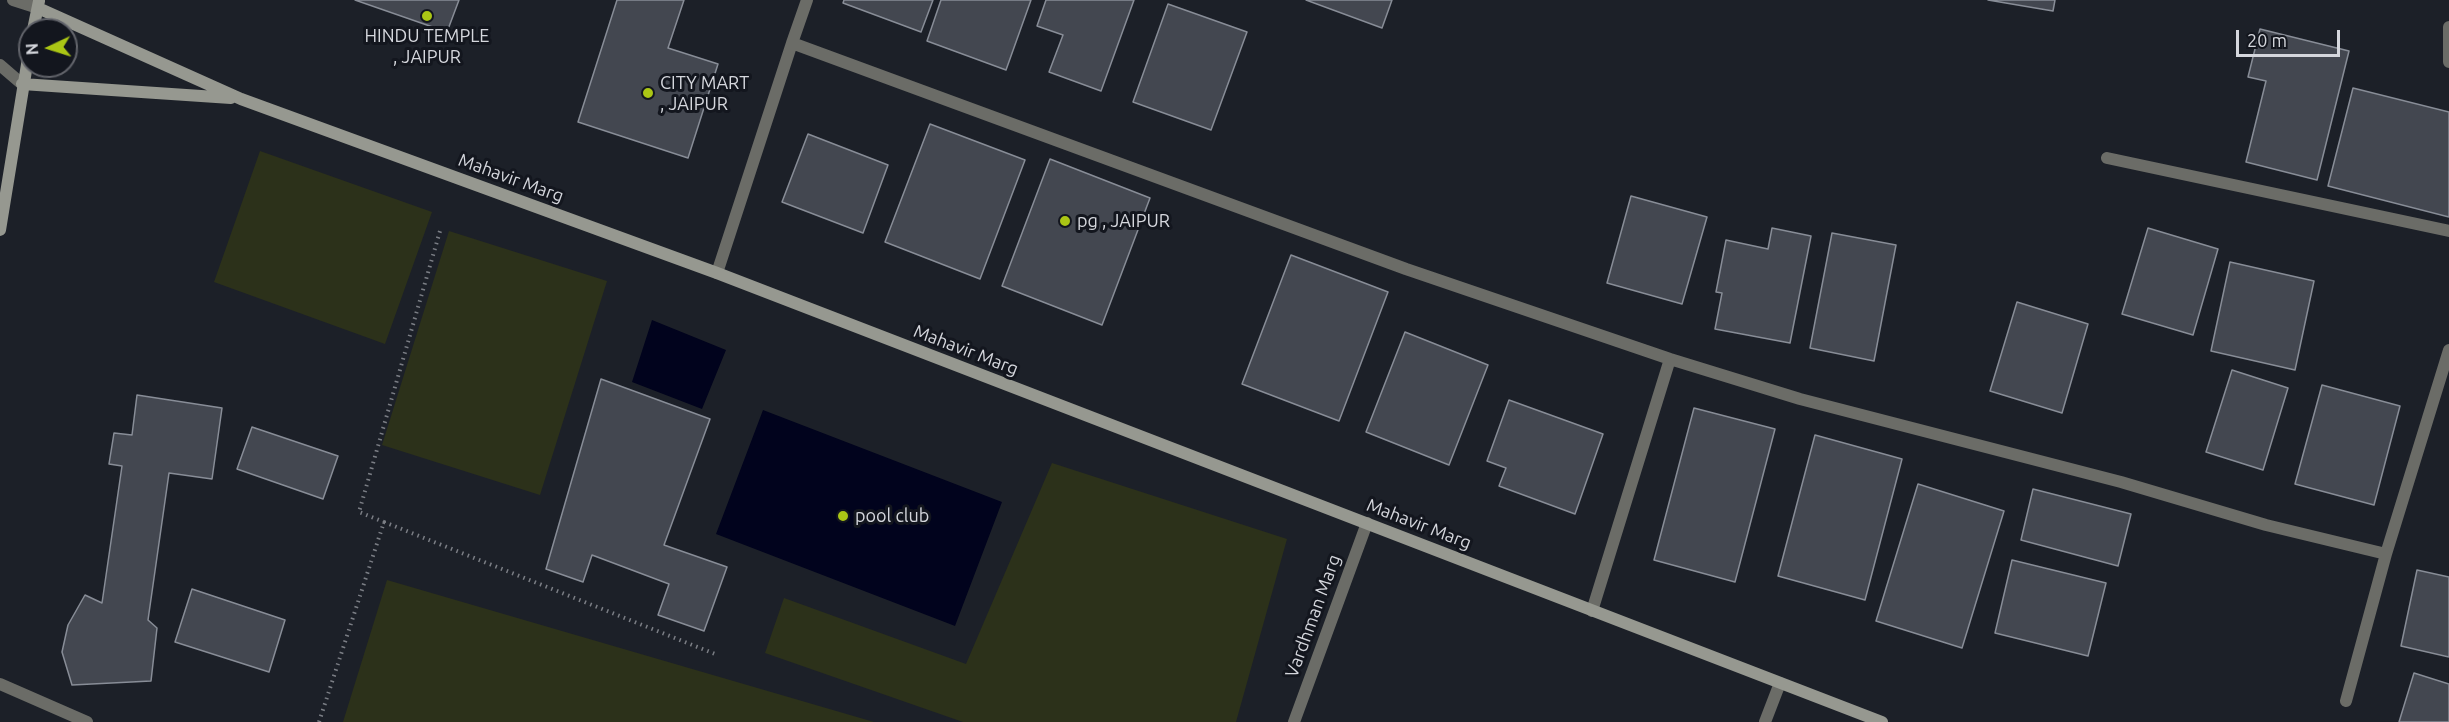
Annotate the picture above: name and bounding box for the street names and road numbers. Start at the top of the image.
street label: Mahavir Marg [455,149,567,207]
street label: Mahavir Marg [911,320,1021,380]
street label: Mahavir Marg [1364,494,1474,554]
street label: Vardhman Marg [1281,552,1345,680]

